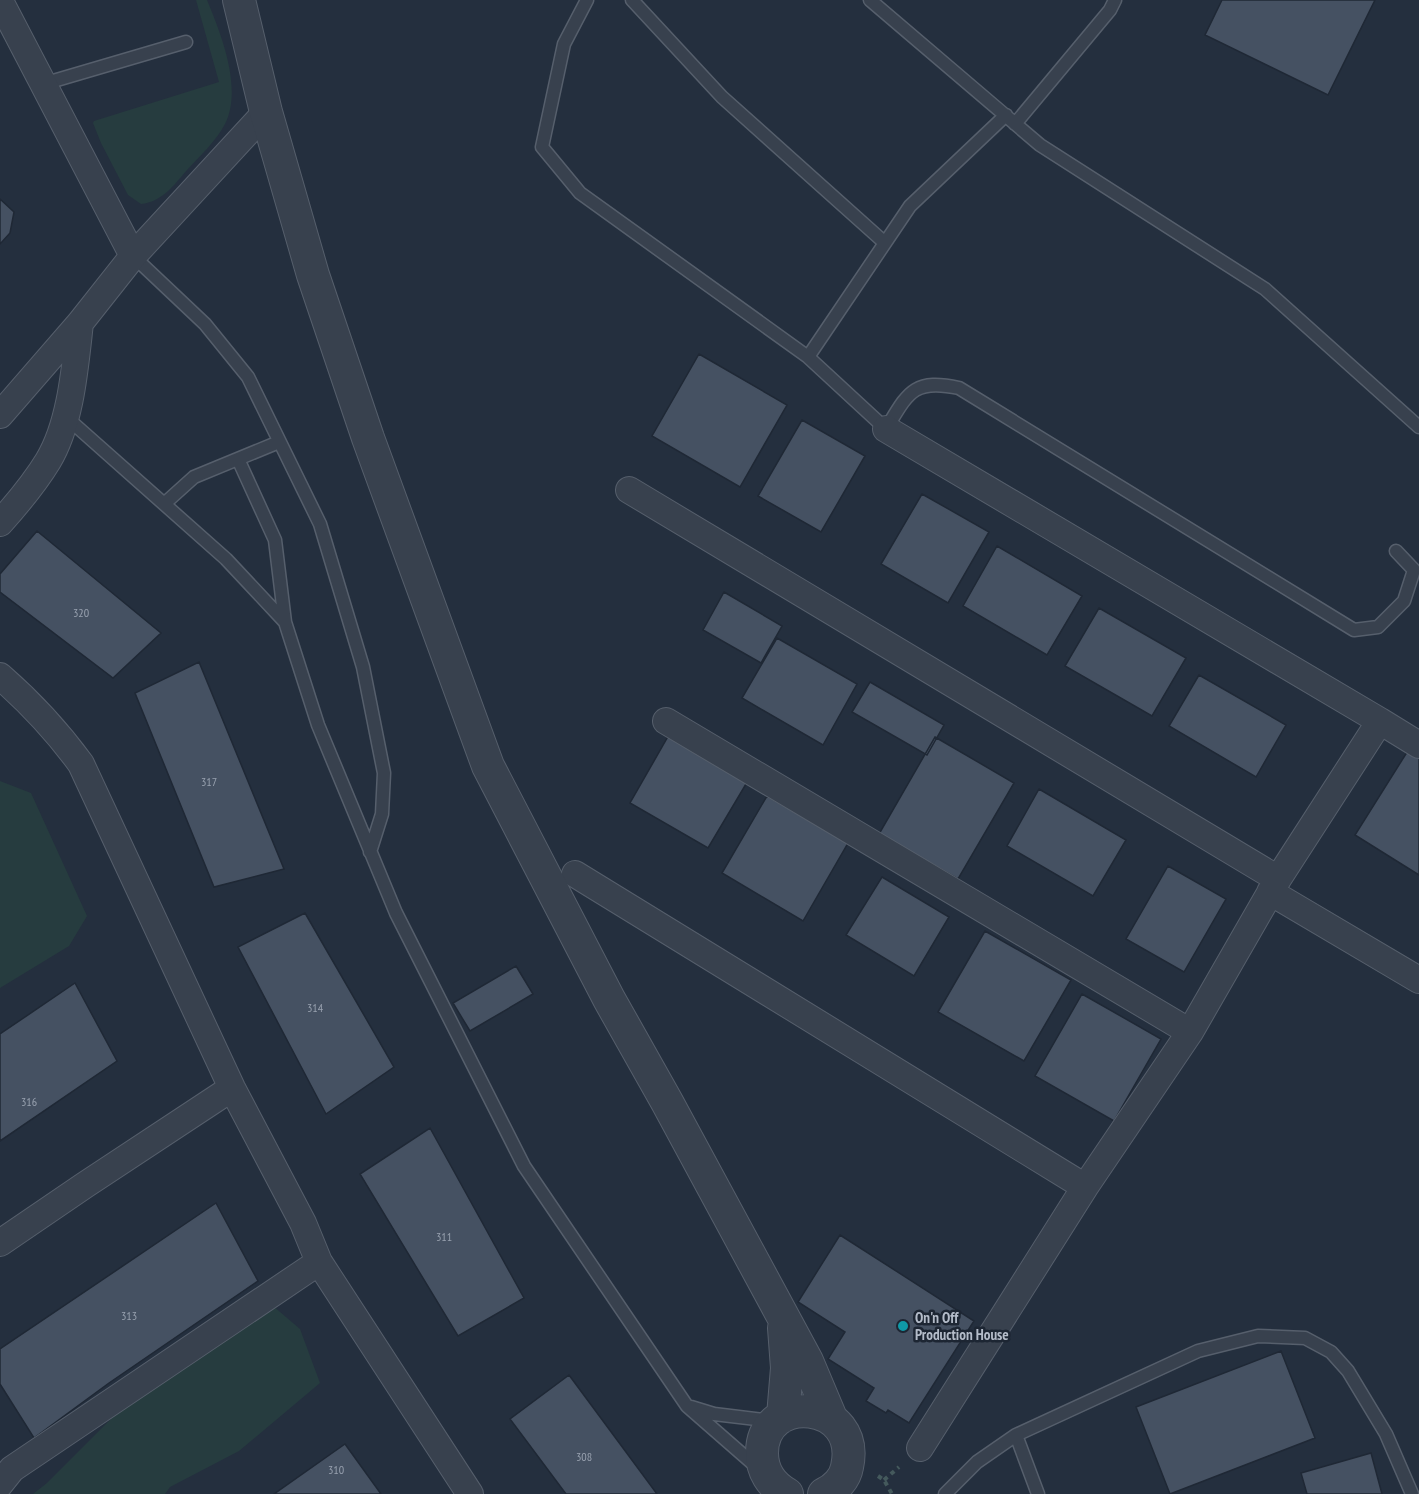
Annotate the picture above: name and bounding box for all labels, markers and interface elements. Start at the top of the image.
house number: 320 [73,605,89,620]
house number: 317 [201,774,217,789]
house number: 314 [307,1000,324,1015]
house number: 316 [21,1094,37,1109]
house number: 311 [436,1229,452,1244]
house number: 313 [121,1308,137,1323]
place label: On'n Off Production House [915,1308,1009,1344]
marker: On'n Off Production House [896,1319,910,1333]
house number: 308 [576,1449,592,1464]
house number: 310 [328,1462,344,1477]

